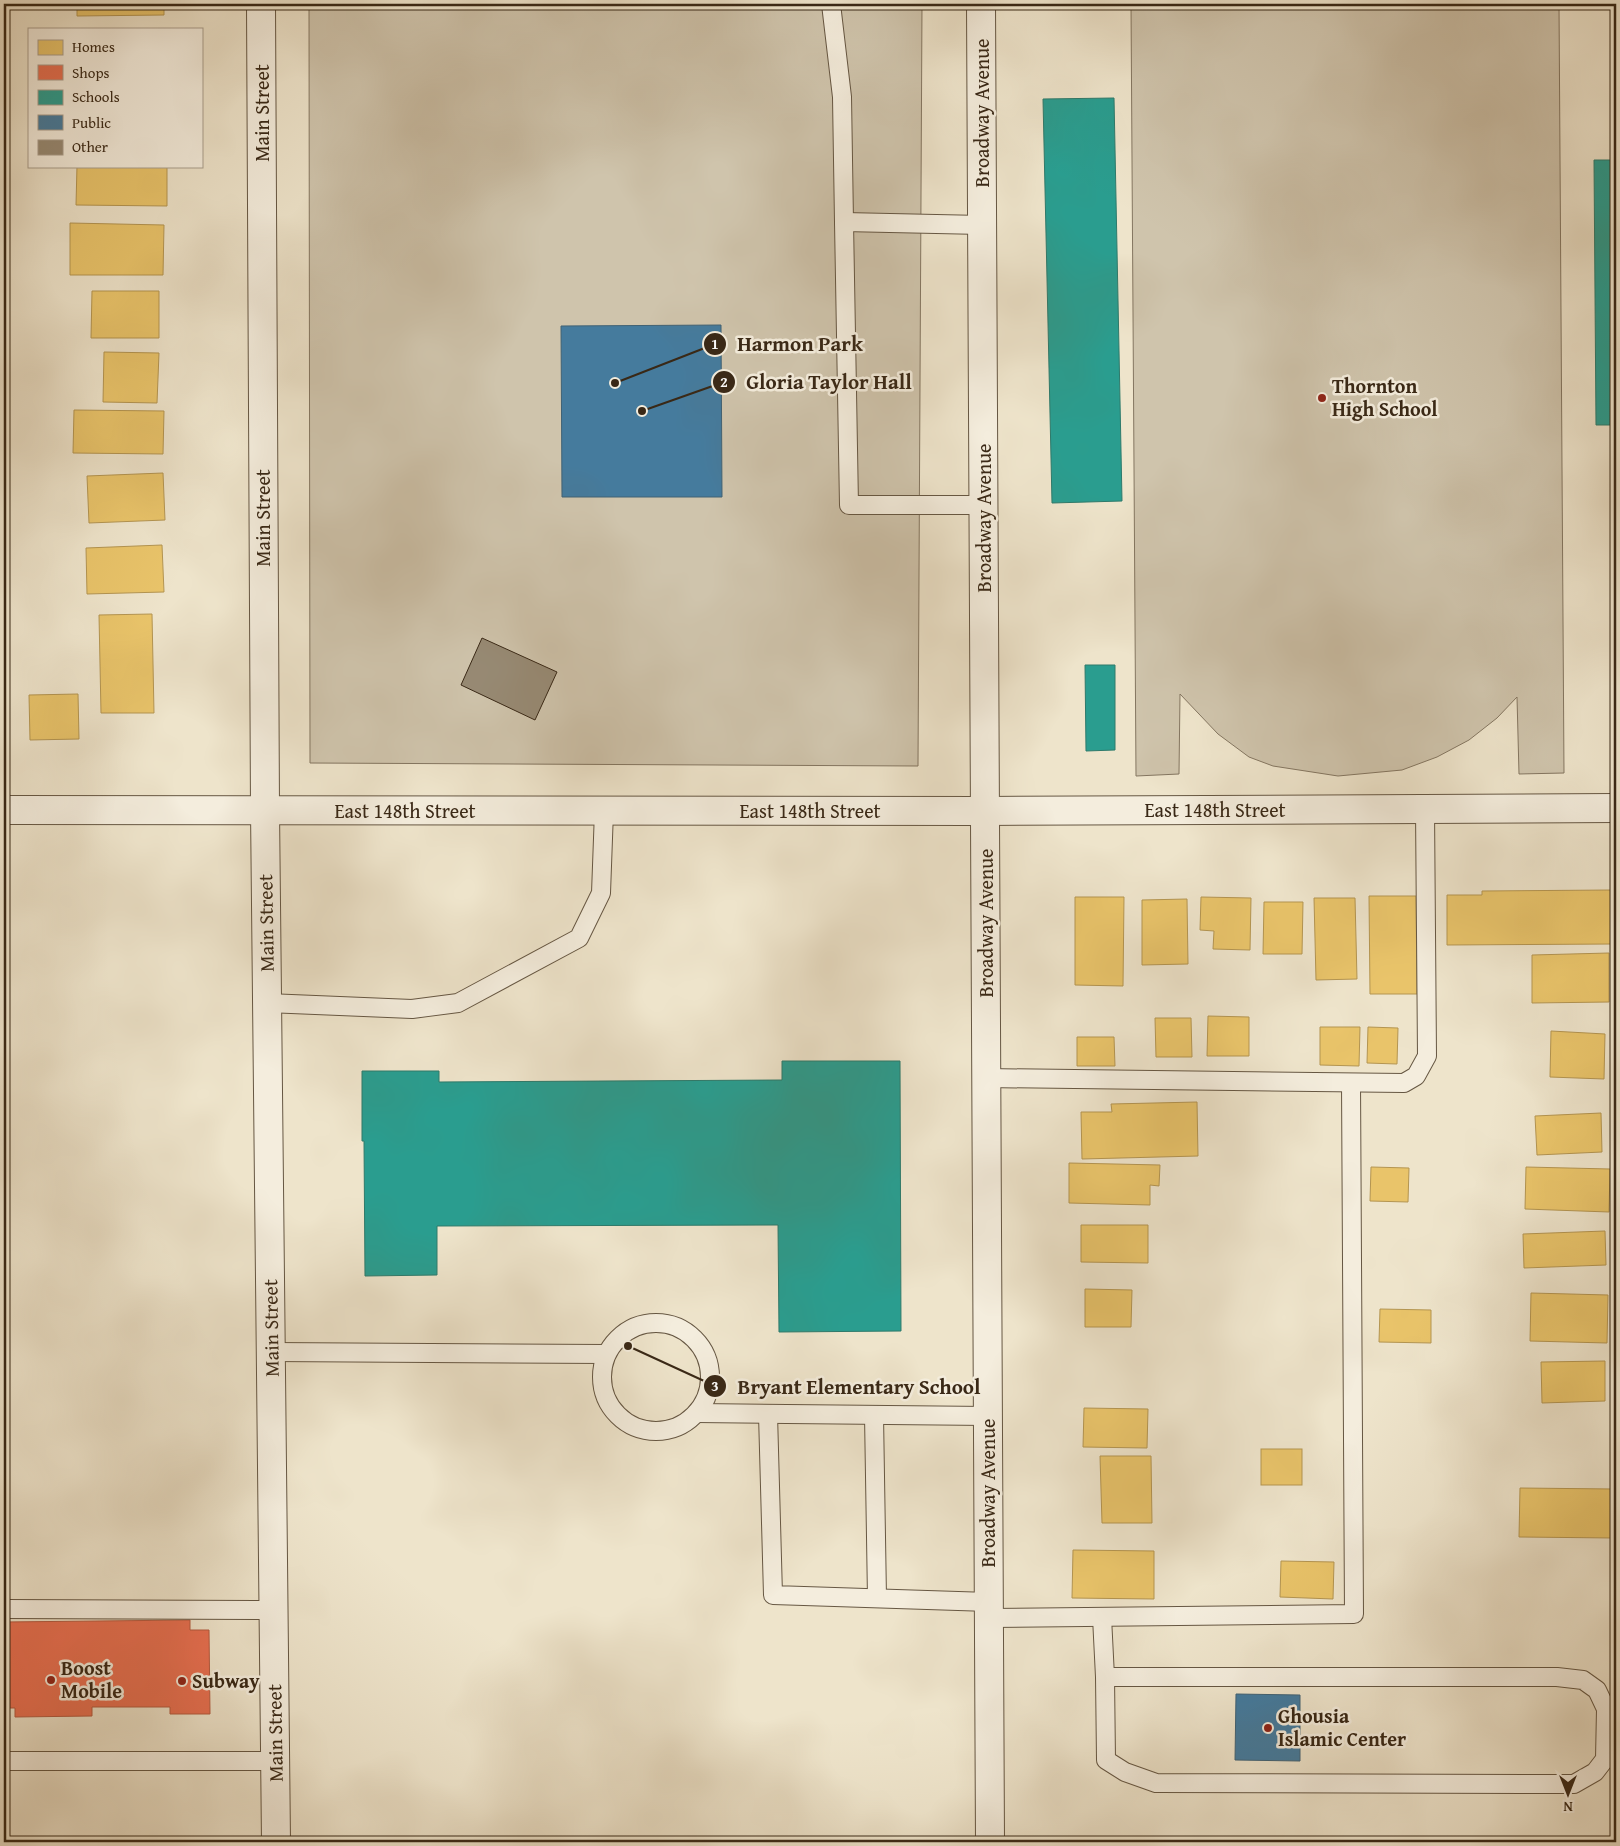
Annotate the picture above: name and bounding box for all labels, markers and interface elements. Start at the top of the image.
legend [28,28,202,168]
text: Homes [72,36,115,57]
street label: Broadway Avenue [967,39,996,187]
text: Shops [72,62,109,83]
street label: Main Street [247,64,276,162]
text: Schools [72,86,120,107]
text: Public [72,112,111,133]
text: Other [72,136,108,157]
callout: Harmon Park [703,326,873,362]
text: Harmon Park [737,328,864,359]
text: 1 [711,333,719,354]
callout: Gloria Taylor Hall [712,364,922,400]
text: Gloria Taylor Hall [746,366,912,397]
text: 2 [720,371,728,392]
place label: Thornton High School [1332,371,1438,423]
marker: Thornton High School [1316,392,1328,404]
street label: Broadway Avenue [969,444,998,592]
street label: Main Street [248,469,277,567]
street label: East 148th Street [1144,795,1286,824]
street label: East 148th Street [334,796,476,825]
street label: East 148th Street [739,796,881,825]
street label: Broadway Avenue [971,849,1000,997]
street label: Main Street [250,874,281,972]
street label: Main Street [255,1279,286,1377]
callout: Bryant Elementary School [703,1368,991,1404]
text: Bryant Elementary School [737,1371,981,1402]
text: 3 [711,1375,719,1396]
street label: Broadway Avenue [973,1419,1002,1567]
place label: Boost Mobile [61,1653,122,1705]
place label: Subway [192,1666,260,1695]
marker: Boost Mobile [45,1674,57,1686]
marker: Subway [176,1675,188,1687]
street label: Main Street [259,1684,290,1782]
place label: Ghousia Islamic Center [1278,1701,1406,1753]
marker: Ghousia Islamic Center [1262,1722,1274,1734]
north arrow [1542,1768,1592,1818]
text: N [1563,1797,1573,1817]

